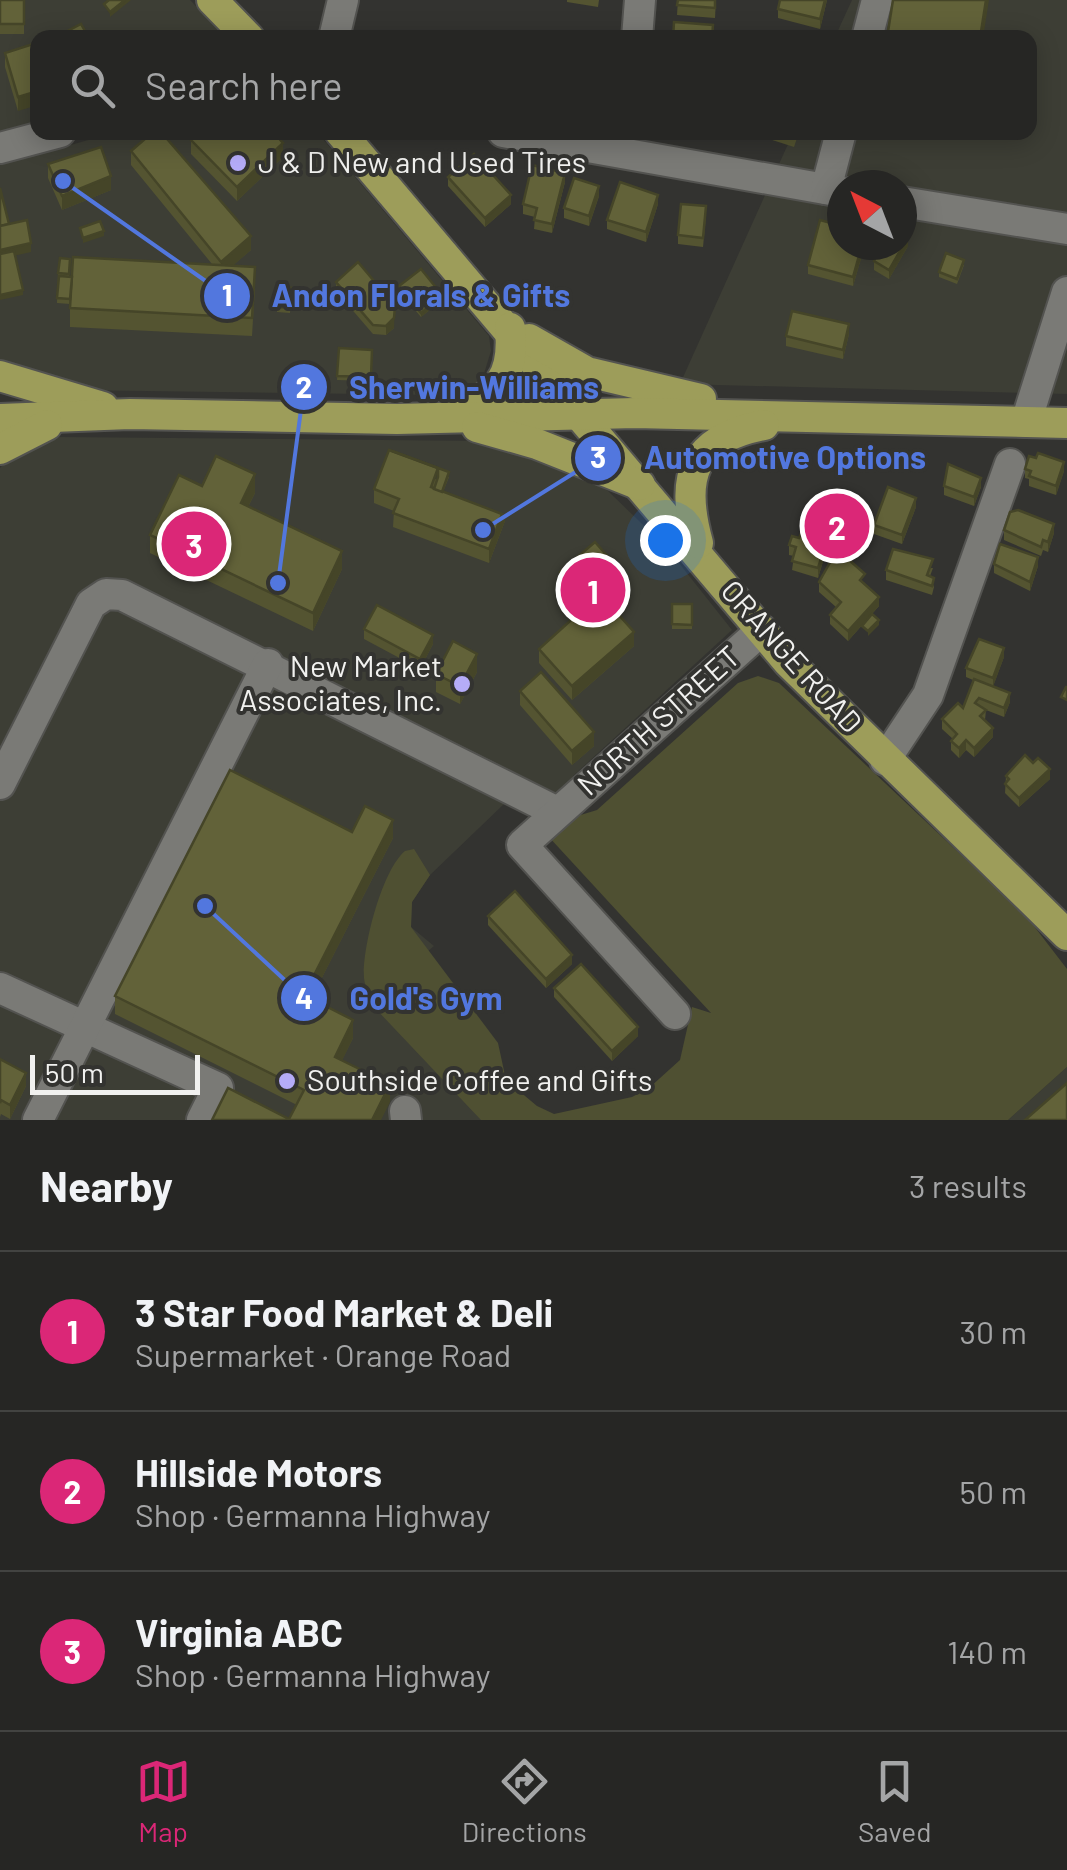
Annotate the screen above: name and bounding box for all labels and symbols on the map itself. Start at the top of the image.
place label: J & D New and Used Tires [258,143,586,179]
marker: J & D New and Used Tires [227,152,249,174]
north arrow [827,170,917,260]
callout: Andon Florals & Gifts [202,265,591,327]
text: Andon Florals & Gifts [272,275,570,313]
text: 1 [222,276,232,312]
callout: Sherwin-Williams [279,356,619,418]
text: Sherwin-Williams [349,367,599,405]
text: 2 [296,368,312,404]
callout: Automotive Options [573,427,946,489]
text: Automotive Options [644,437,926,475]
text: 3 [590,438,606,474]
pin: 2 [804,488,870,564]
pin: 3 [162,506,226,582]
your location [640,515,691,566]
pin: 1 [560,552,626,628]
street label: ORANGE ROAD [715,572,870,739]
street label: NORTH STREET [569,637,746,802]
place label: New Market Associates, Inc. [239,647,442,717]
marker: New Market Associates, Inc. [451,673,473,695]
callout: Gold's Gym [279,967,522,1029]
text: Gold's Gym [350,978,502,1016]
text: 4 [295,979,313,1015]
scale bar [30,1050,200,1094]
place label: Southside Coffee and Gifts [307,1061,653,1097]
marker: Southside Coffee and Gifts [276,1070,298,1092]

